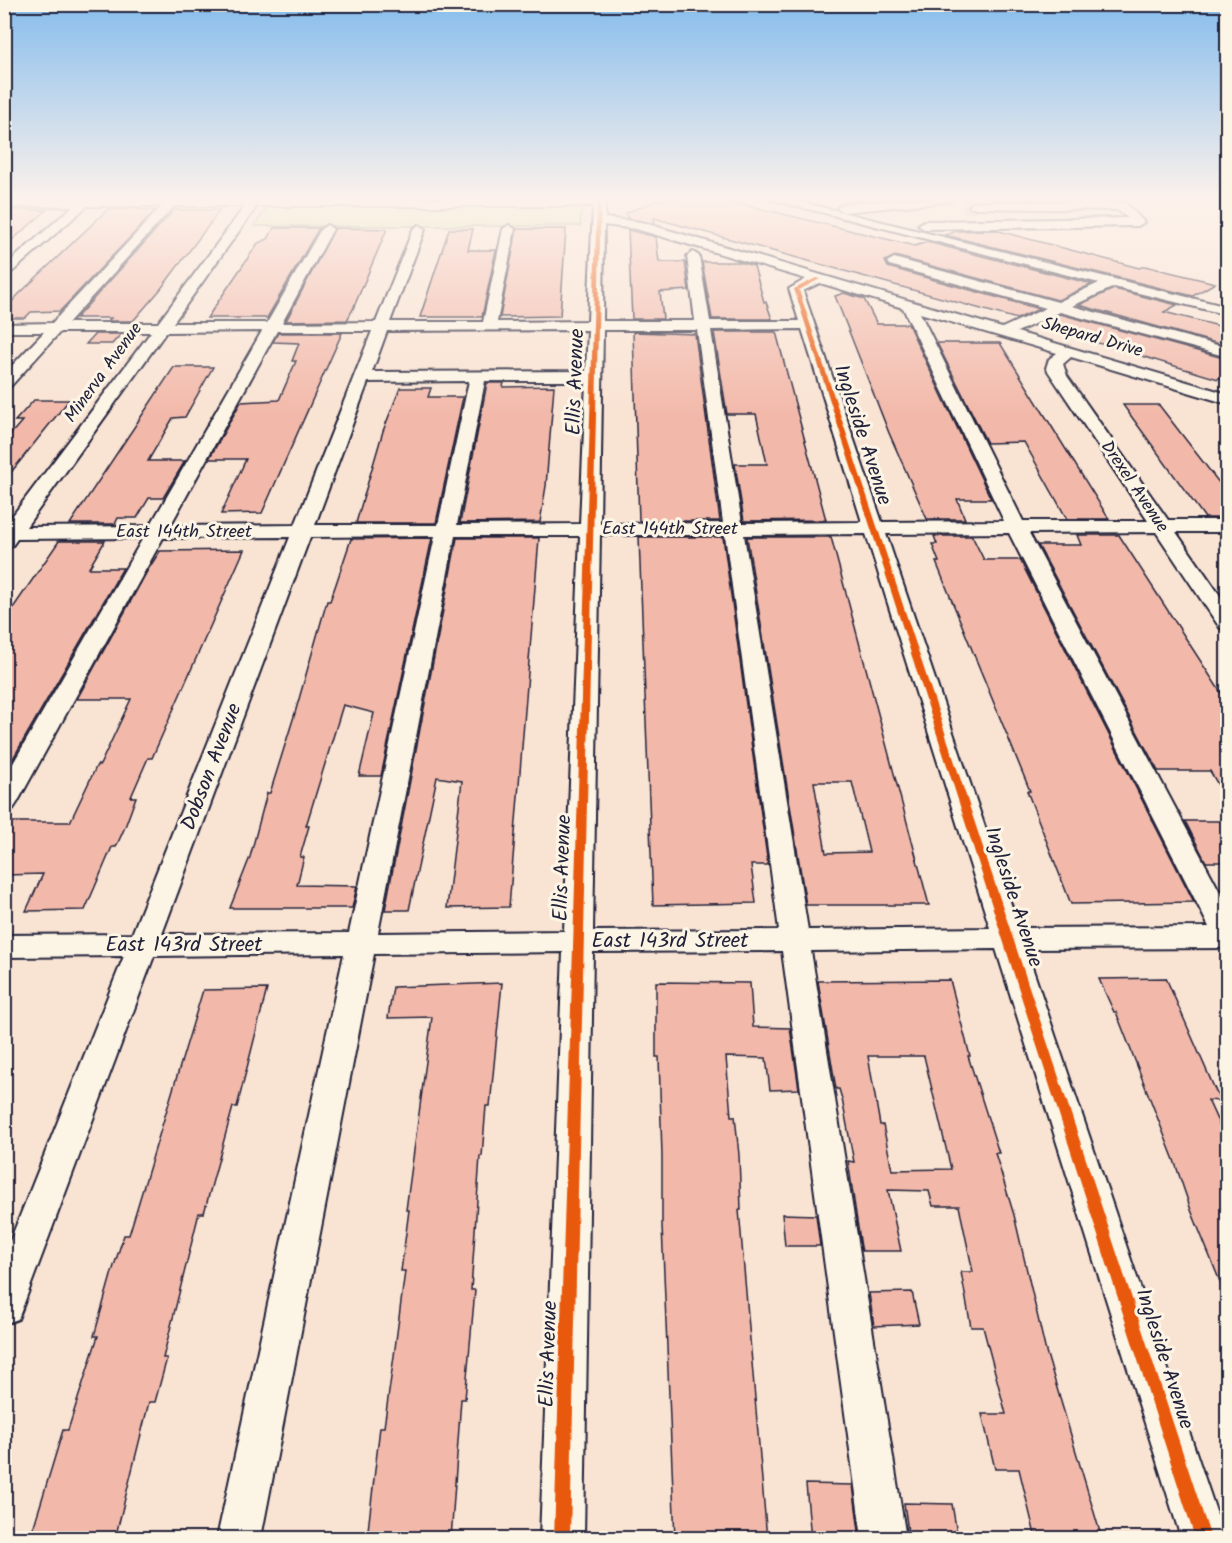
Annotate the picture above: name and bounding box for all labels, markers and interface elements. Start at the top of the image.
street label: Shepard Drive [1038,310,1146,366]
street label: Minerva Avenue [57,317,151,429]
street label: Ellis Avenue [558,328,594,436]
street label: Ingleside Avenue [824,360,900,510]
street label: Drexel Avenue [1092,435,1176,539]
street label: East 144th Street [602,515,739,544]
street label: East 144th Street [116,518,253,547]
street label: Dobson Avenue [173,698,252,835]
street label: Ellis Avenue [545,814,581,922]
street label: Ingleside Avenue [975,822,1051,972]
street label: East 143rd Street [592,925,749,958]
street label: East 143rd Street [106,929,263,962]
street label: Ingleside Avenue [1126,1284,1202,1434]
street label: Ellis Avenue [531,1300,567,1408]

